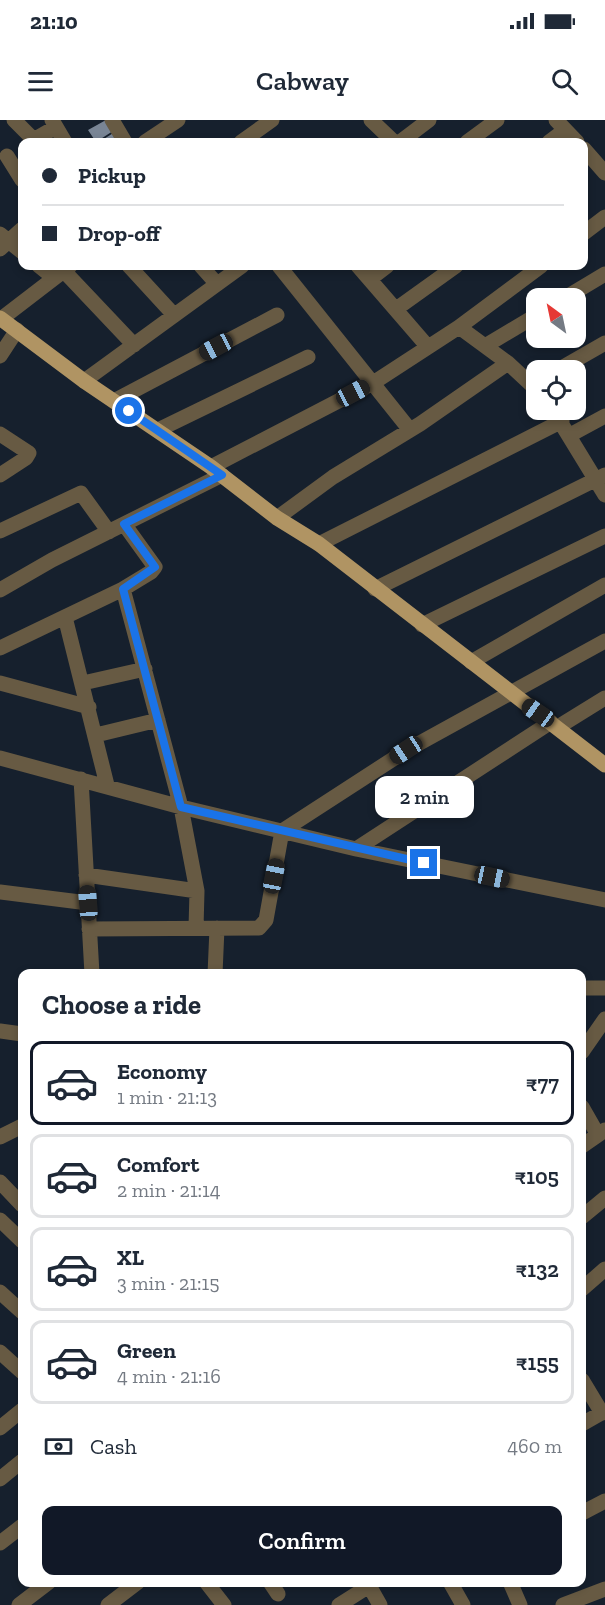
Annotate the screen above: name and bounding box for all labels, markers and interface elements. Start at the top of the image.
text: 21:10 [30,8,78,35]
icon: menu [24,65,57,98]
text: Cabway [256,65,349,97]
icon: search [548,65,581,98]
text: Pickup [78,162,146,189]
text: Drop-off [78,220,160,247]
north arrow [526,288,586,348]
map controls [526,288,586,420]
car [196,331,236,363]
button: locate [526,360,586,420]
car [333,377,373,409]
route start [115,397,142,424]
car [518,695,558,731]
car [386,733,426,767]
callout: 2 min [374,776,474,818]
text: 2 min [400,785,449,809]
route end [410,849,437,876]
car [262,857,286,895]
car [473,864,511,890]
car [78,884,98,922]
text: Choose a ride [42,989,201,1021]
icon: car [45,1056,99,1110]
text: Economy [117,1058,207,1085]
text: ₹77 [526,1070,559,1097]
text: 1 min · 21:13 [117,1085,217,1109]
icon: car [45,1149,99,1203]
text: Comfort [117,1151,199,1178]
text: ₹105 [514,1163,559,1190]
text: 2 min · 21:14 [117,1178,221,1202]
icon: car [45,1242,99,1296]
text: XL [117,1244,144,1271]
text: ₹132 [515,1256,559,1283]
text: 3 min · 21:15 [117,1271,220,1295]
icon: car [45,1335,99,1389]
text: Green [117,1337,176,1364]
text: ₹155 [516,1349,559,1376]
text: 4 min · 21:16 [117,1364,221,1388]
icon: cash [42,1430,75,1463]
text: Cash [90,1433,137,1460]
text: 460 m [507,1434,562,1458]
button: Confirm [42,1506,562,1575]

